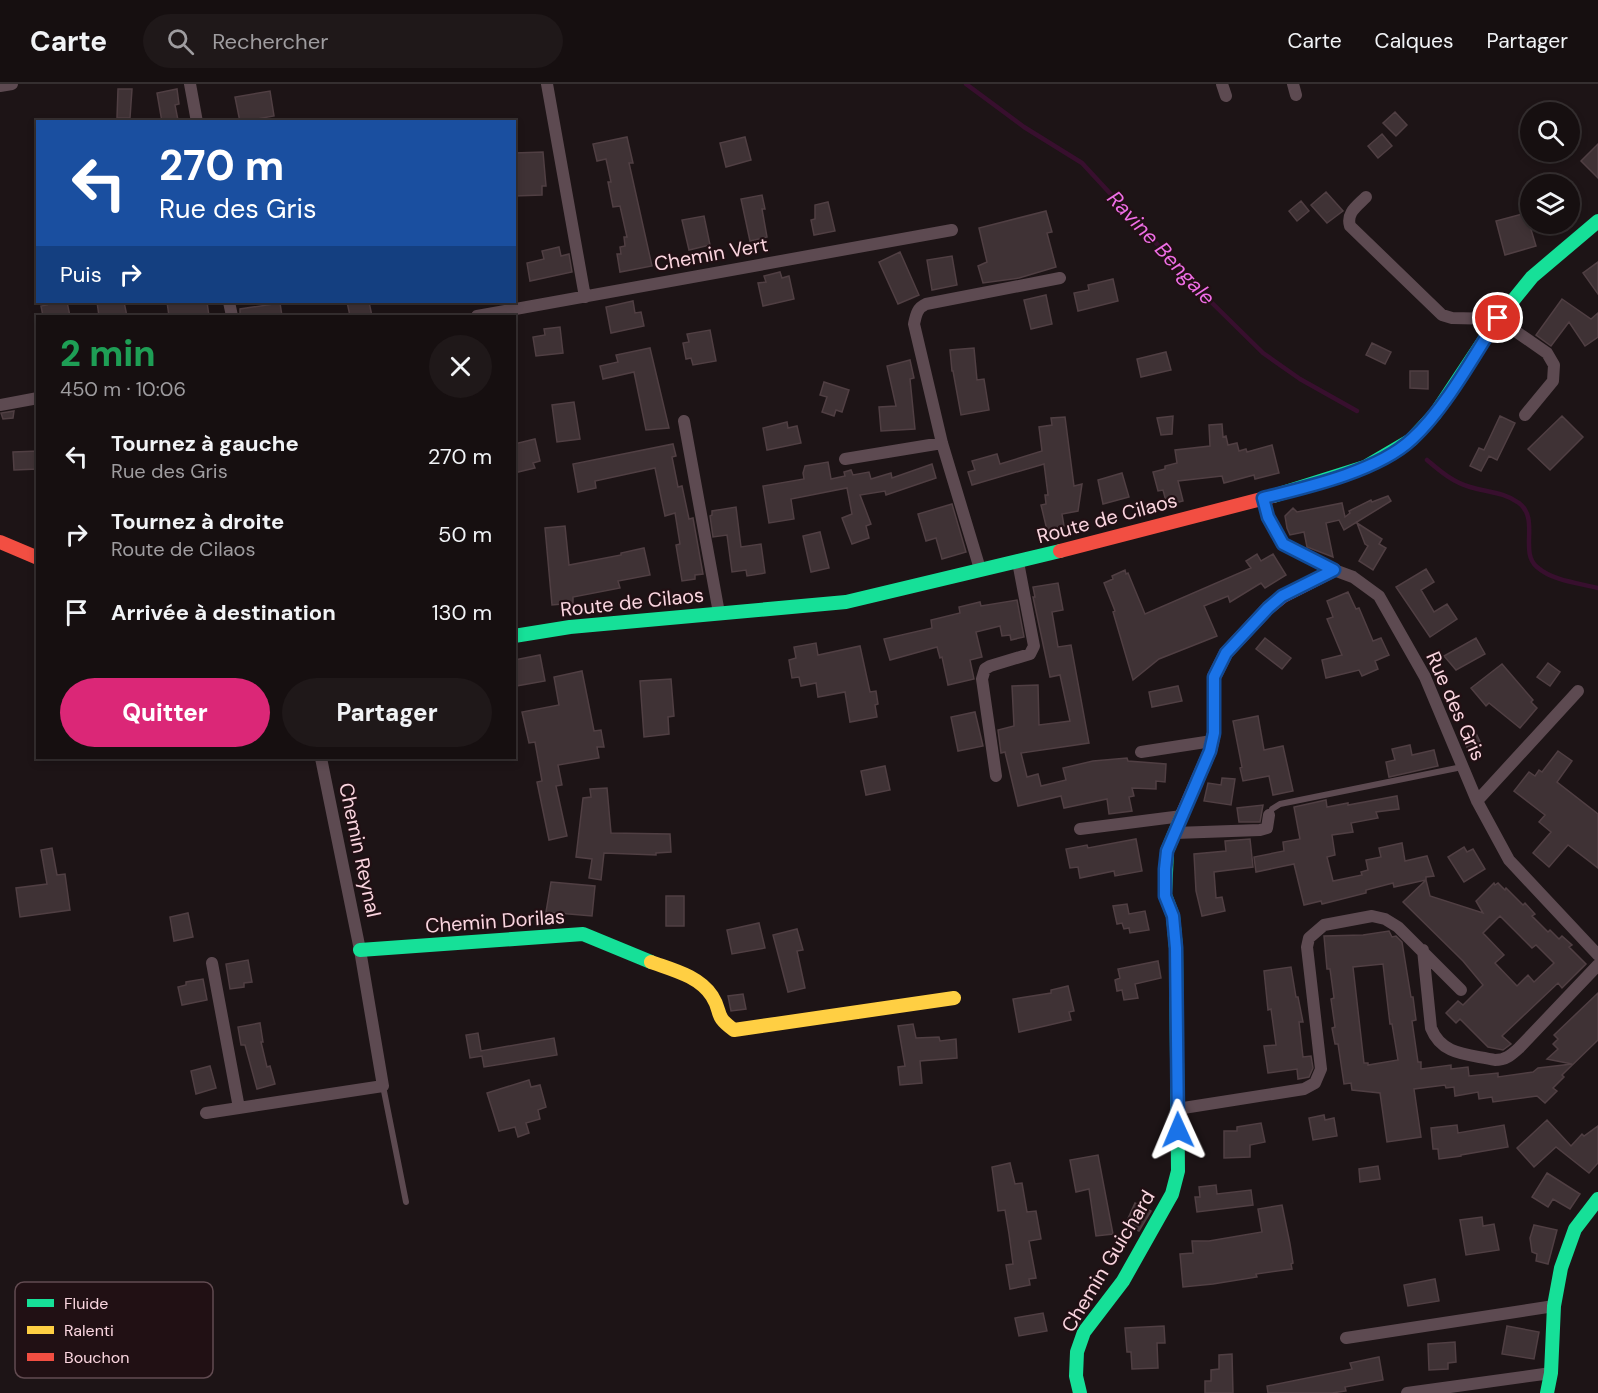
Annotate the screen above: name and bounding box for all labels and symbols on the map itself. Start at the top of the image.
water label: Ravine Bengale [1101,185,1221,311]
street label: Chemin Vert [652,231,770,277]
pin [1472,292,1523,343]
street label: Route de Cilaos [1034,487,1180,549]
street label: Route de Cilaos [559,582,705,622]
street label: Rue des Gris [1420,647,1492,765]
street label: Chemin Reynal [333,780,387,920]
street label: Chemin Dorilas [424,903,566,939]
position arrow [1146,1098,1210,1162]
street label: Chemin Guichard [1055,1185,1161,1337]
legend [15,1282,213,1378]
text: Fluide [64,1293,108,1314]
text: Ralenti [64,1320,114,1341]
text: Bouchon [64,1347,129,1368]

